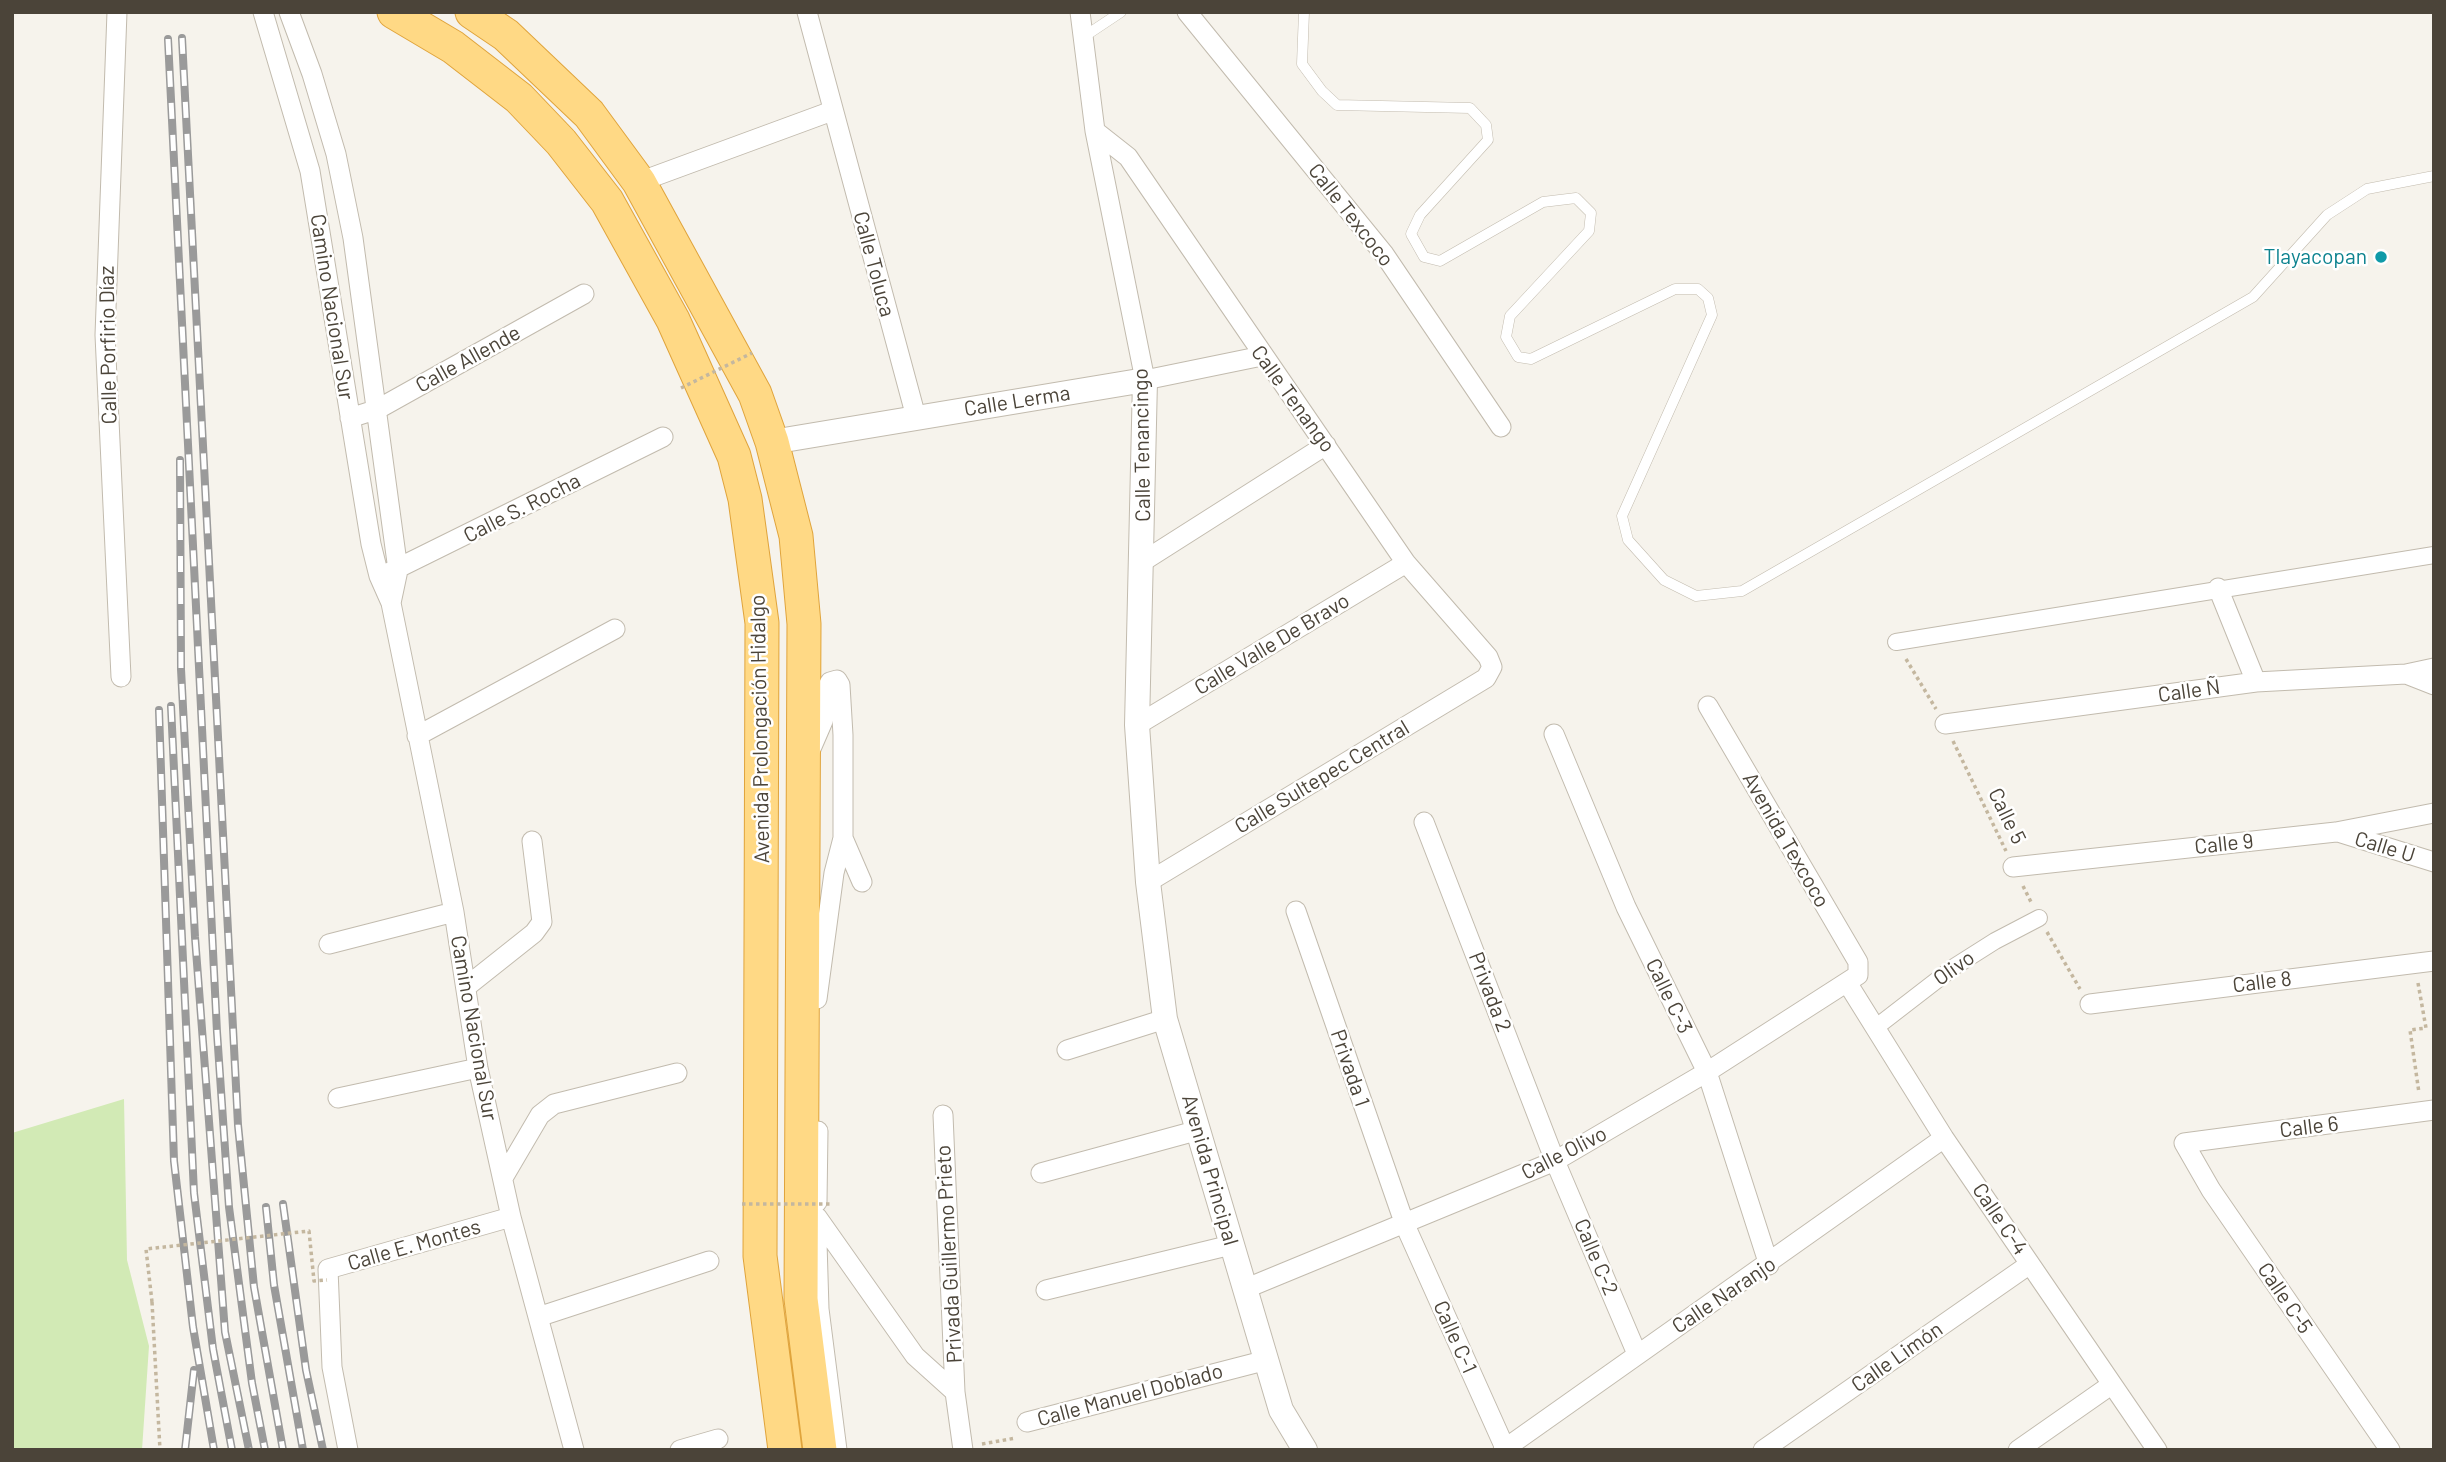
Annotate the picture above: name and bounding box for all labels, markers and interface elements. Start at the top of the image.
street label: Calle Texcoco [1303,158,1399,272]
street label: Calle Toluca [848,209,900,319]
street label: Camino Nacional Sur [305,212,359,402]
place label: Tlayacopan [2263,244,2367,270]
marker: Tlayacopan [2373,249,2389,265]
street label: Calle Porfirio Díaz [94,266,122,424]
street label: Calle Allende [411,320,525,398]
street label: Calle Tenango [1246,341,1340,457]
street label: Calle Tenancingo [1128,368,1156,522]
street label: Calle Lerma [962,380,1072,422]
street label: Calle S. Rocha [459,468,585,548]
street label: Calle Valle De Bravo [1190,588,1354,700]
street label: Avenida Prolongación Hidalgo [745,594,775,864]
street label: Calle Ñ [2156,674,2222,708]
street label: Calle Sultepec Central [1230,715,1414,839]
street label: Avenida Texcoco [1737,768,1835,912]
street label: Calle 5 [1983,784,2031,848]
street label: Calle U [2352,826,2418,868]
street label: Calle 9 [2193,828,2255,860]
street label: Camino Nacional Sur [445,933,503,1123]
street label: Olivo [1929,945,1979,991]
street label: Privada 2 [1463,948,1517,1036]
street label: Calle C-3 [1640,954,1698,1038]
street label: Calle 8 [2231,966,2293,998]
street label: Privada 1 [1325,1026,1375,1110]
street label: Avenida Principal [1176,1092,1244,1248]
street label: Calle 6 [2278,1111,2340,1143]
street label: Calle Olivo [1517,1121,1611,1185]
street label: Privada Guillermo Prieto [931,1144,967,1364]
street label: Calle C-4 [1967,1178,2033,1260]
street label: Calle E. Montes [345,1214,483,1276]
street label: Calle C-2 [1569,1215,1623,1299]
street label: Calle Naranjo [1667,1251,1781,1339]
street label: Calle C-5 [2252,1258,2318,1338]
street label: Calle C-1 [1428,1297,1482,1377]
street label: Calle Limón [1847,1316,1947,1398]
street label: Calle Manuel Doblado [1034,1358,1226,1432]

